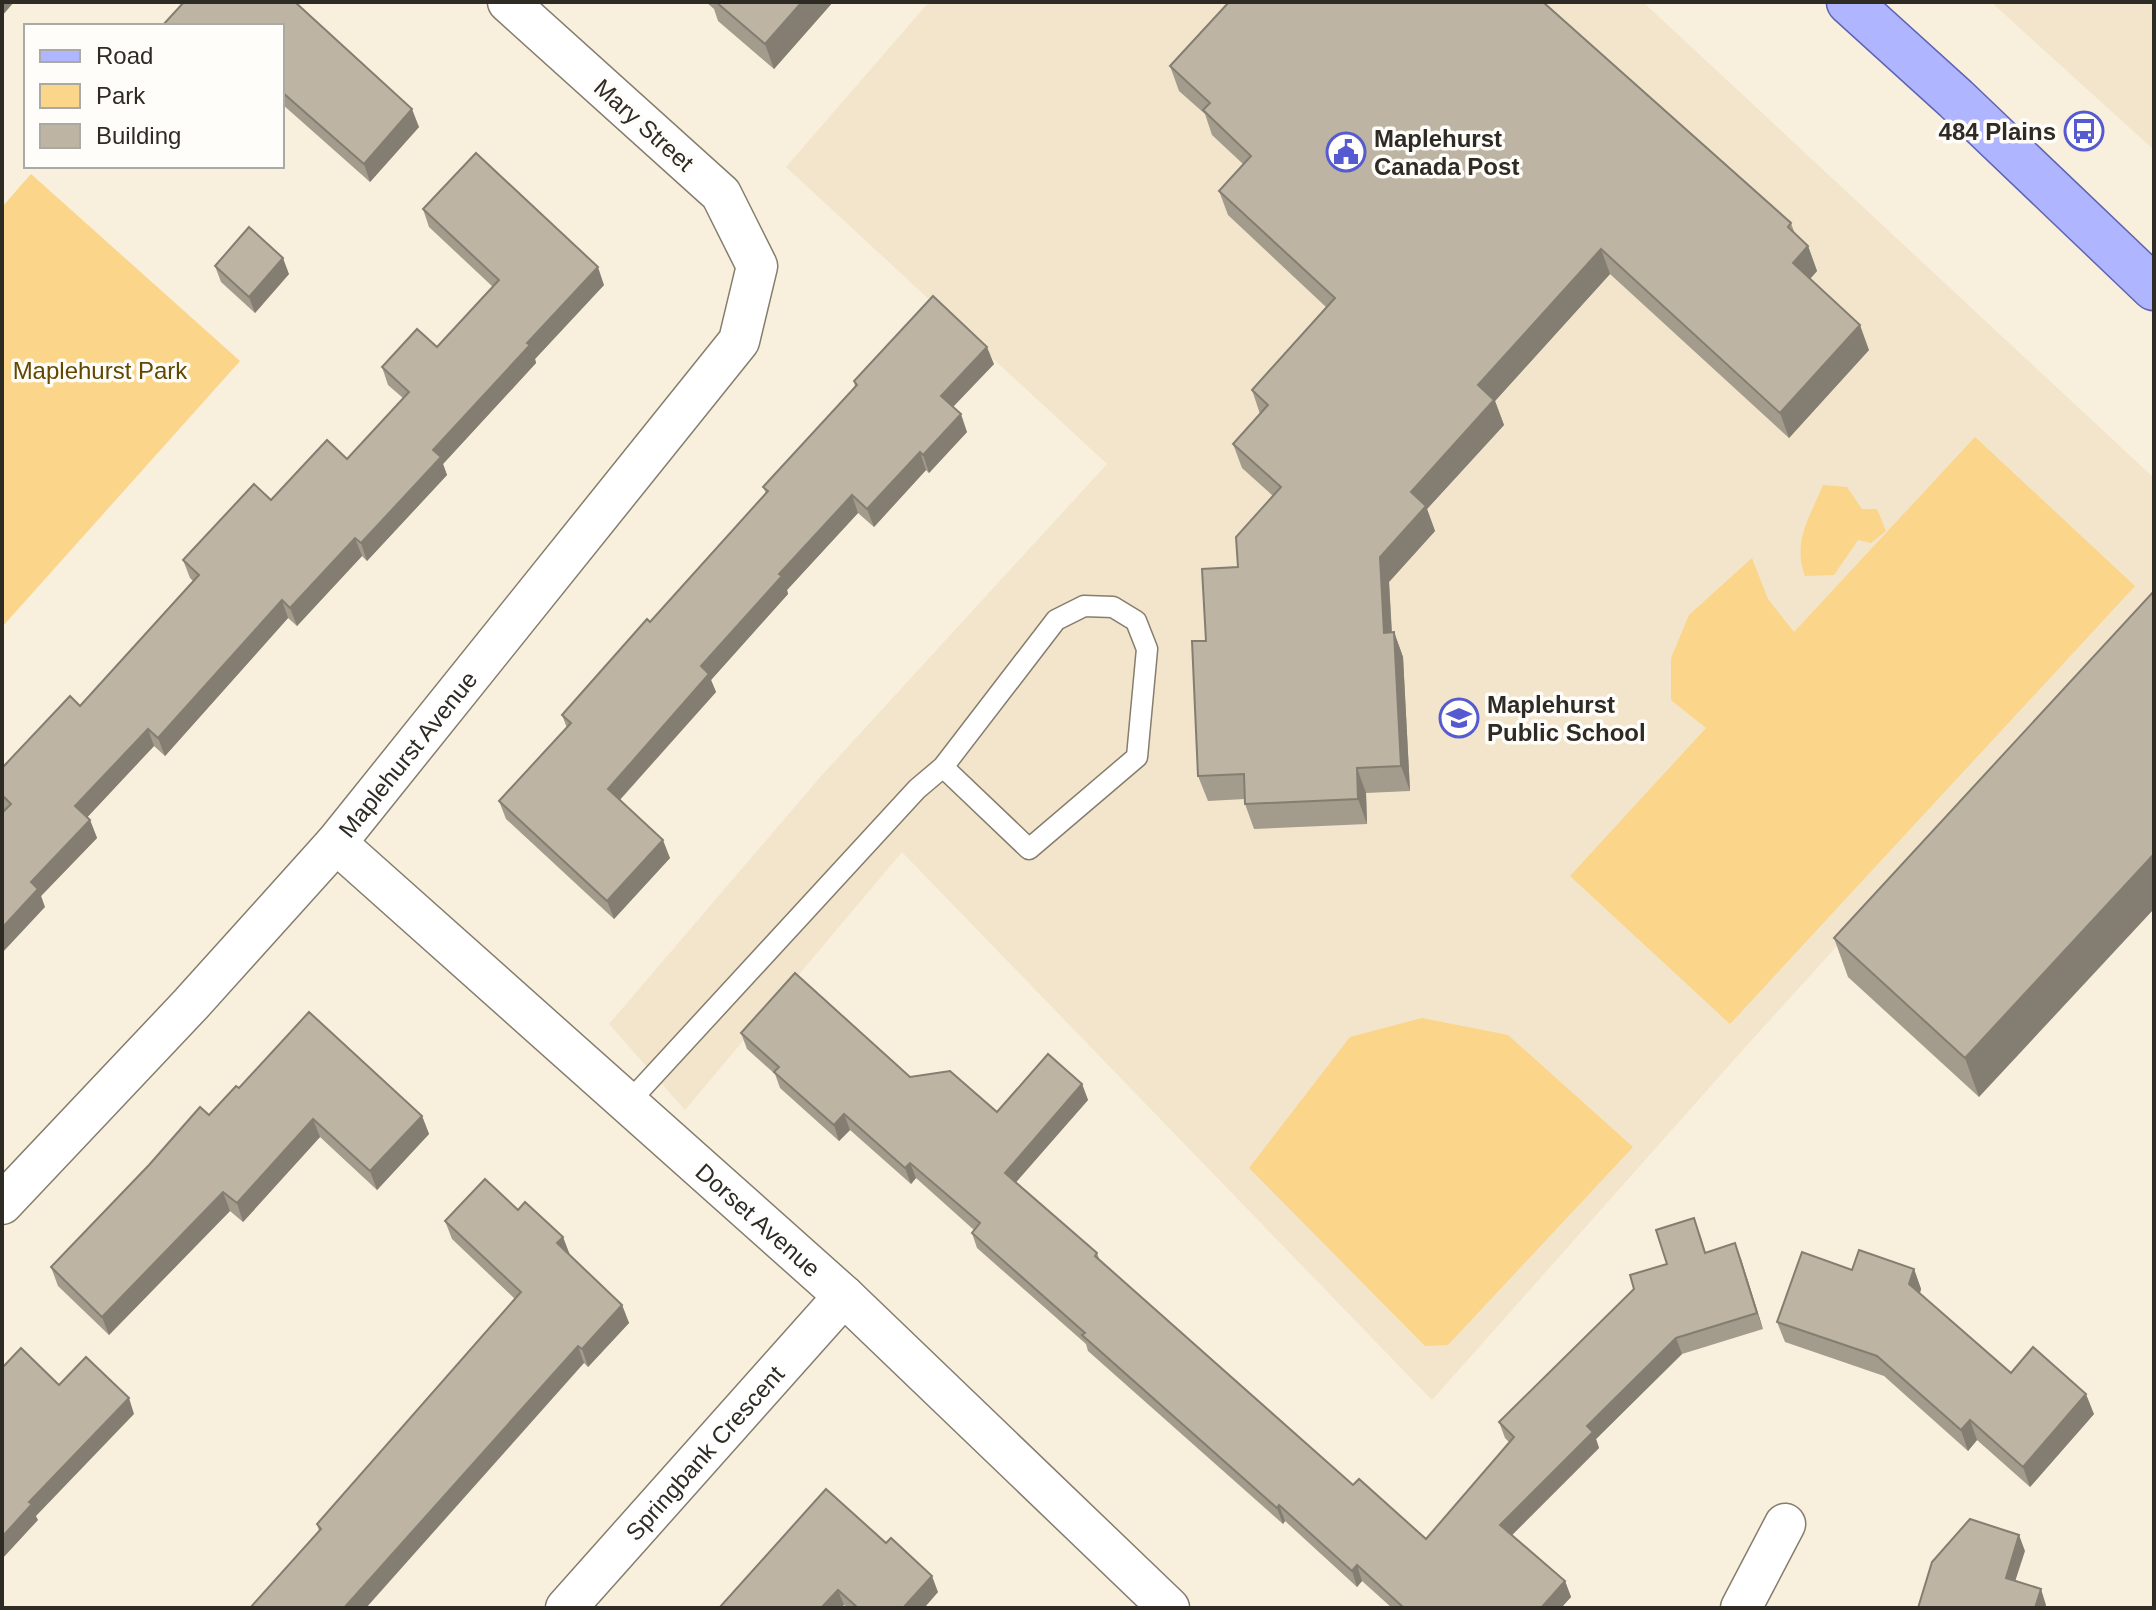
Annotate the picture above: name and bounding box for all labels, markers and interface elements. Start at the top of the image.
legend [24,24,284,168]
text: Road [96,42,153,69]
street label: Mary Street [589,73,699,177]
text: Park [96,82,146,109]
bus stop icon: 484 Plains [2063,110,2105,152]
place label: 484 Plains [1939,118,2056,145]
text: Building [96,122,181,149]
place label: Maplehurst Canada Post [1374,125,1519,180]
public building icon: Maplehurst Canada Post [1325,131,1367,173]
park label: Maplehurst Park [13,357,188,384]
street label: Maplehurst Avenue [333,666,482,842]
place label: Maplehurst Public School [1487,691,1646,746]
school or university icon: Maplehurst Public School [1438,697,1480,739]
street label: Dorset Avenue [691,1157,826,1282]
street label: Springbank Crescent [620,1360,789,1545]

